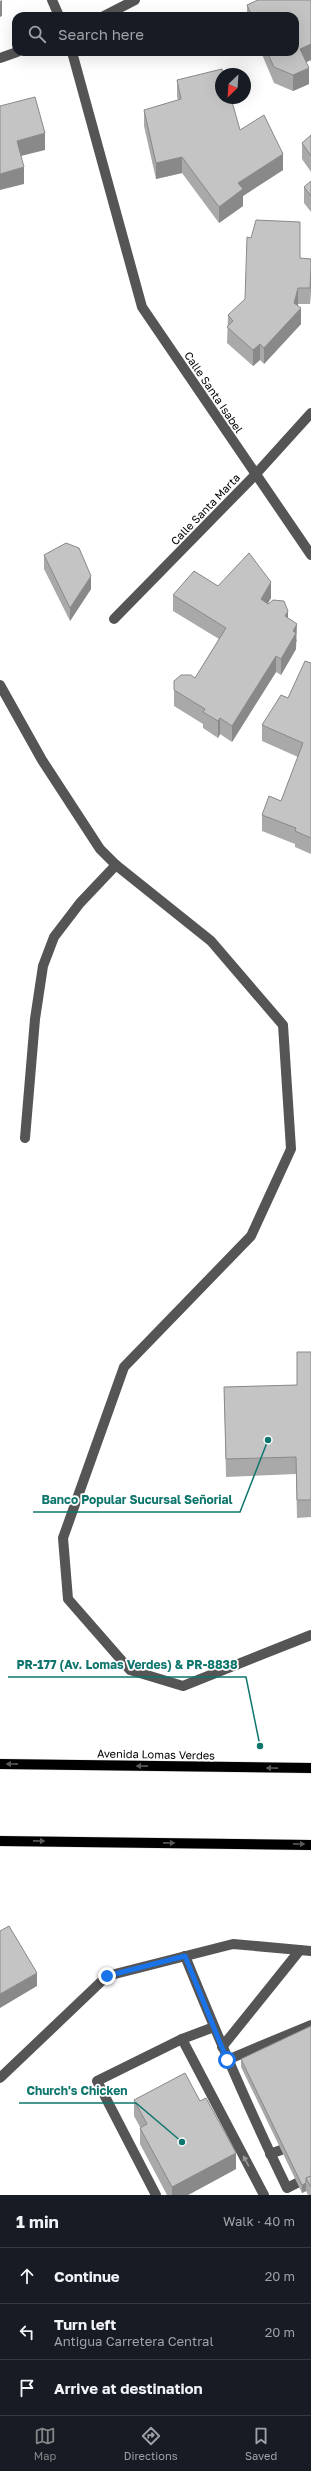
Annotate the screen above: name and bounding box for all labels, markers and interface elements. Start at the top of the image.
search box [12,12,299,56]
icon: search [26,23,48,45]
text: Search here [58,25,144,43]
north arrow [215,68,251,104]
street label: Calle Santa Isabel [182,349,246,435]
street label: Calle Santa Marta [168,471,242,547]
callout: Banco Popular Sucursal Señorial [33,1488,240,1512]
text: Banco Popular Sucursal Señorial [41,1492,233,1507]
callout: PR-177 (Av. Lomas Verdes) & PR-8838 [8,1653,246,1677]
text: PR-177 (Av. Lomas Verdes) & PR-8838 [16,1657,238,1672]
street label: Avenida Lomas Verdes [97,1746,215,1762]
one-way arrow [5,1761,18,1767]
one-way arrow [135,1763,148,1769]
one-way arrow [265,1765,278,1771]
one-way arrow [33,1838,46,1844]
one-way arrow [163,1840,176,1846]
one-way arrow [293,1841,306,1847]
route end [98,1967,116,1985]
route start [218,2051,236,2069]
callout: Church's Chicken [19,2079,136,2103]
text: Church's Chicken [26,2083,128,2098]
one-way arrow [243,2155,250,2166]
text: 1 min [16,2211,59,2232]
text: Walk · 40 m [223,2213,295,2229]
icon: ahead [16,2265,38,2287]
text: Continue [54,2267,120,2285]
text: 20 m [265,2268,295,2284]
text: Turn left [54,2315,116,2333]
icon: left [16,2321,38,2343]
text: 20 m [265,2324,295,2340]
text: Antigua Carretera Central [54,2333,214,2349]
icon: arrive [16,2377,38,2399]
text: Arrive at destination [54,2379,203,2397]
tab: Map [34,2425,56,2462]
tab: Directions [124,2425,178,2462]
tab: Saved [245,2425,277,2462]

